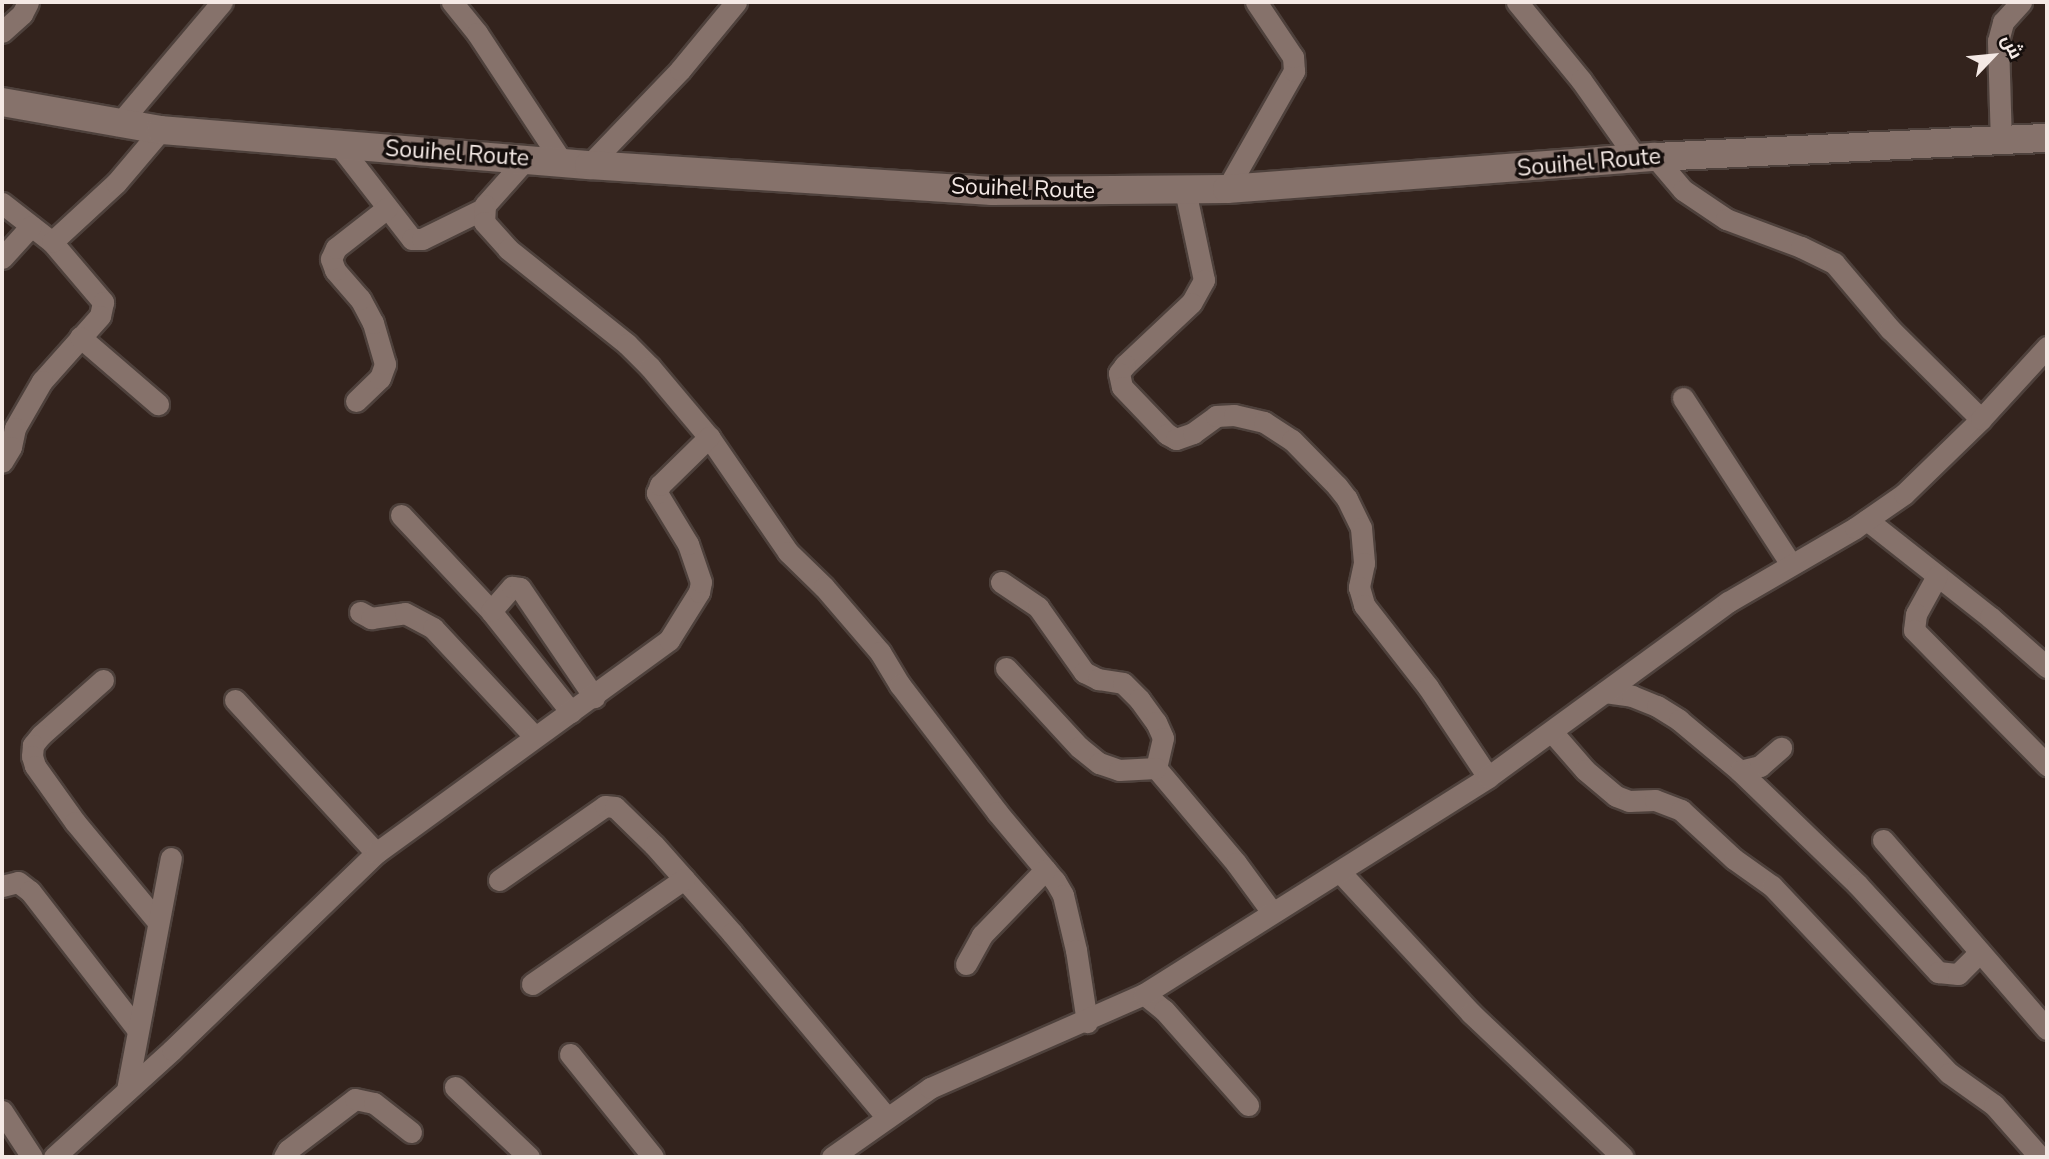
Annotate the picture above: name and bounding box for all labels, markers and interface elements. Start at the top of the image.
north arrow [1958,21,2028,91]
text: ش [1995,30,2029,63]
street label: Souihel Route [384,135,530,173]
street label: Souihel Route [1516,143,1662,183]
street label: Souihel Route [950,173,1096,205]

